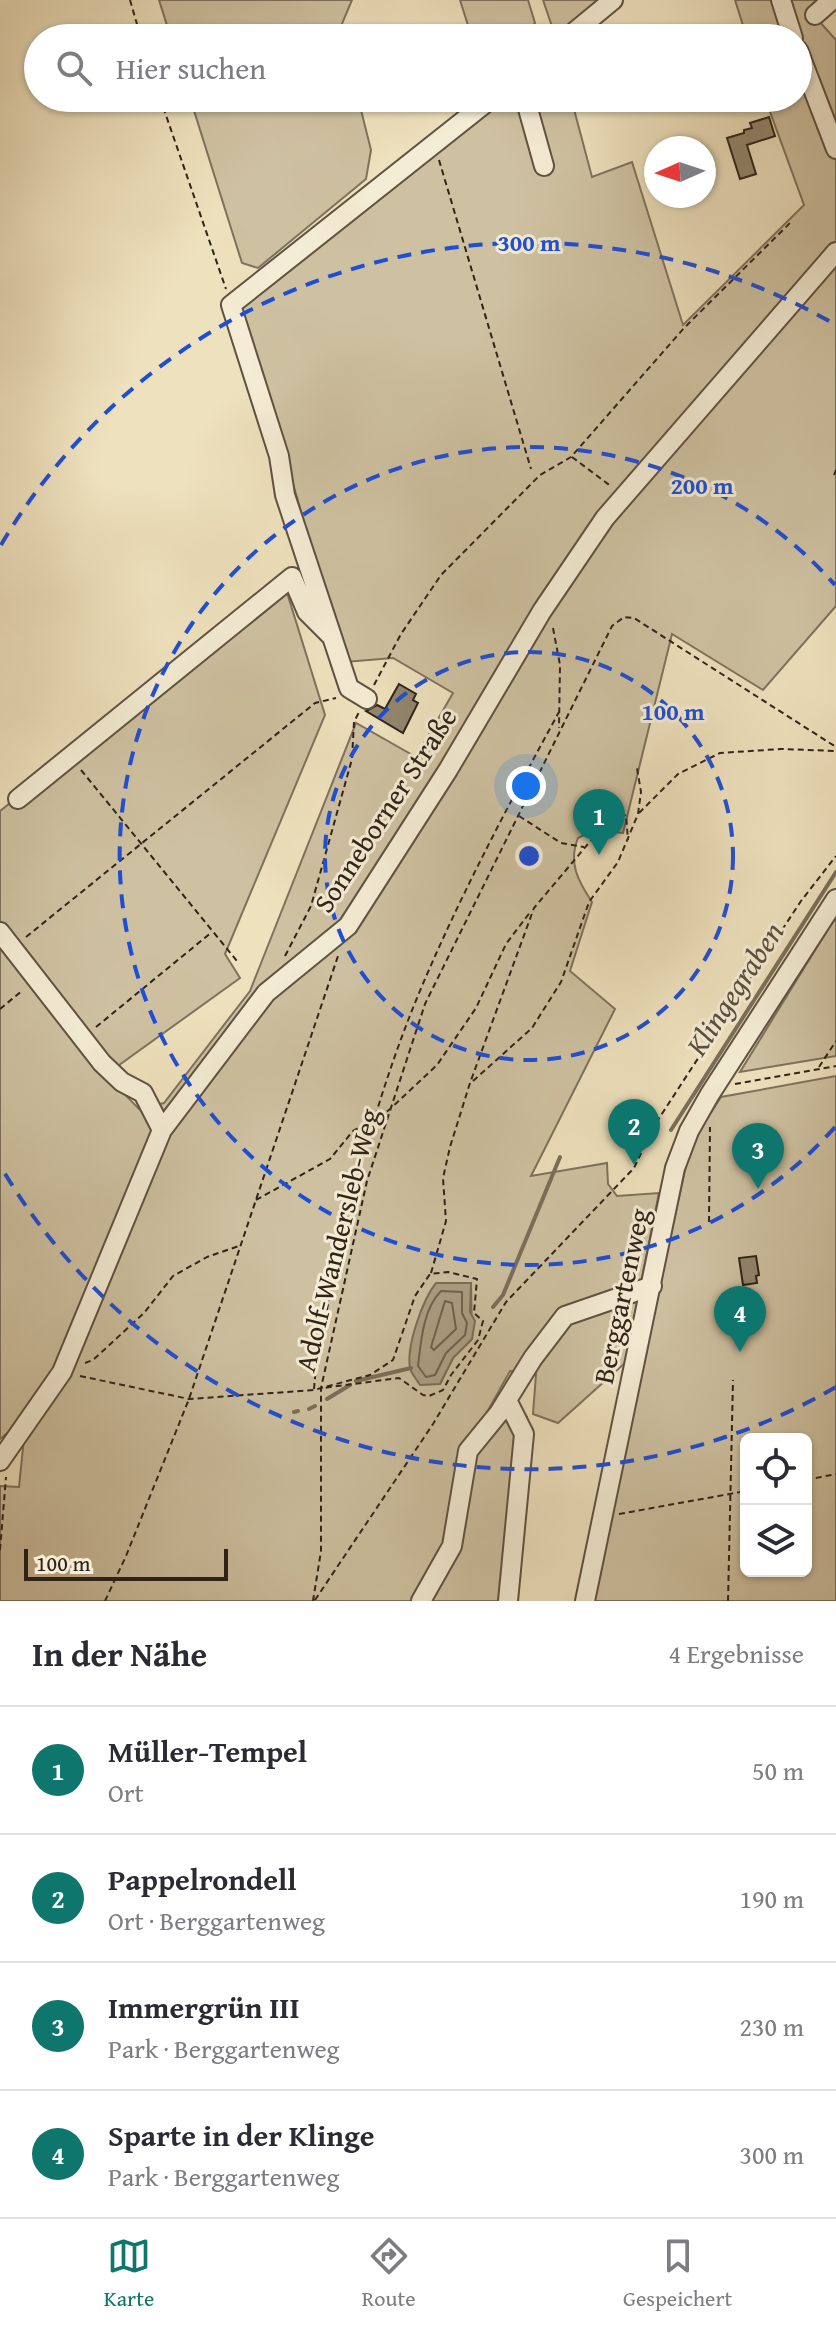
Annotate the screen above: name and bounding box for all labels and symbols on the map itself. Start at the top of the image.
north arrow [644,136,716,208]
text: 300 m [497,225,561,260]
text: 200 m [670,468,734,503]
text: 100 m [641,694,705,729]
street label: Sonneborner Straße [303,699,466,920]
your location [506,766,546,806]
pin: 1 [573,789,625,855]
centre of rings [515,842,543,870]
water label: Klingegraben [674,913,794,1065]
pin: 2 [608,1099,660,1165]
street label: Adolf-Wandersleb-Weg [284,1104,389,1376]
pin: 3 [732,1123,784,1189]
street label: Berggartenweg [582,1204,659,1387]
pin: 4 [714,1286,766,1352]
scale bar [24,1545,228,1581]

